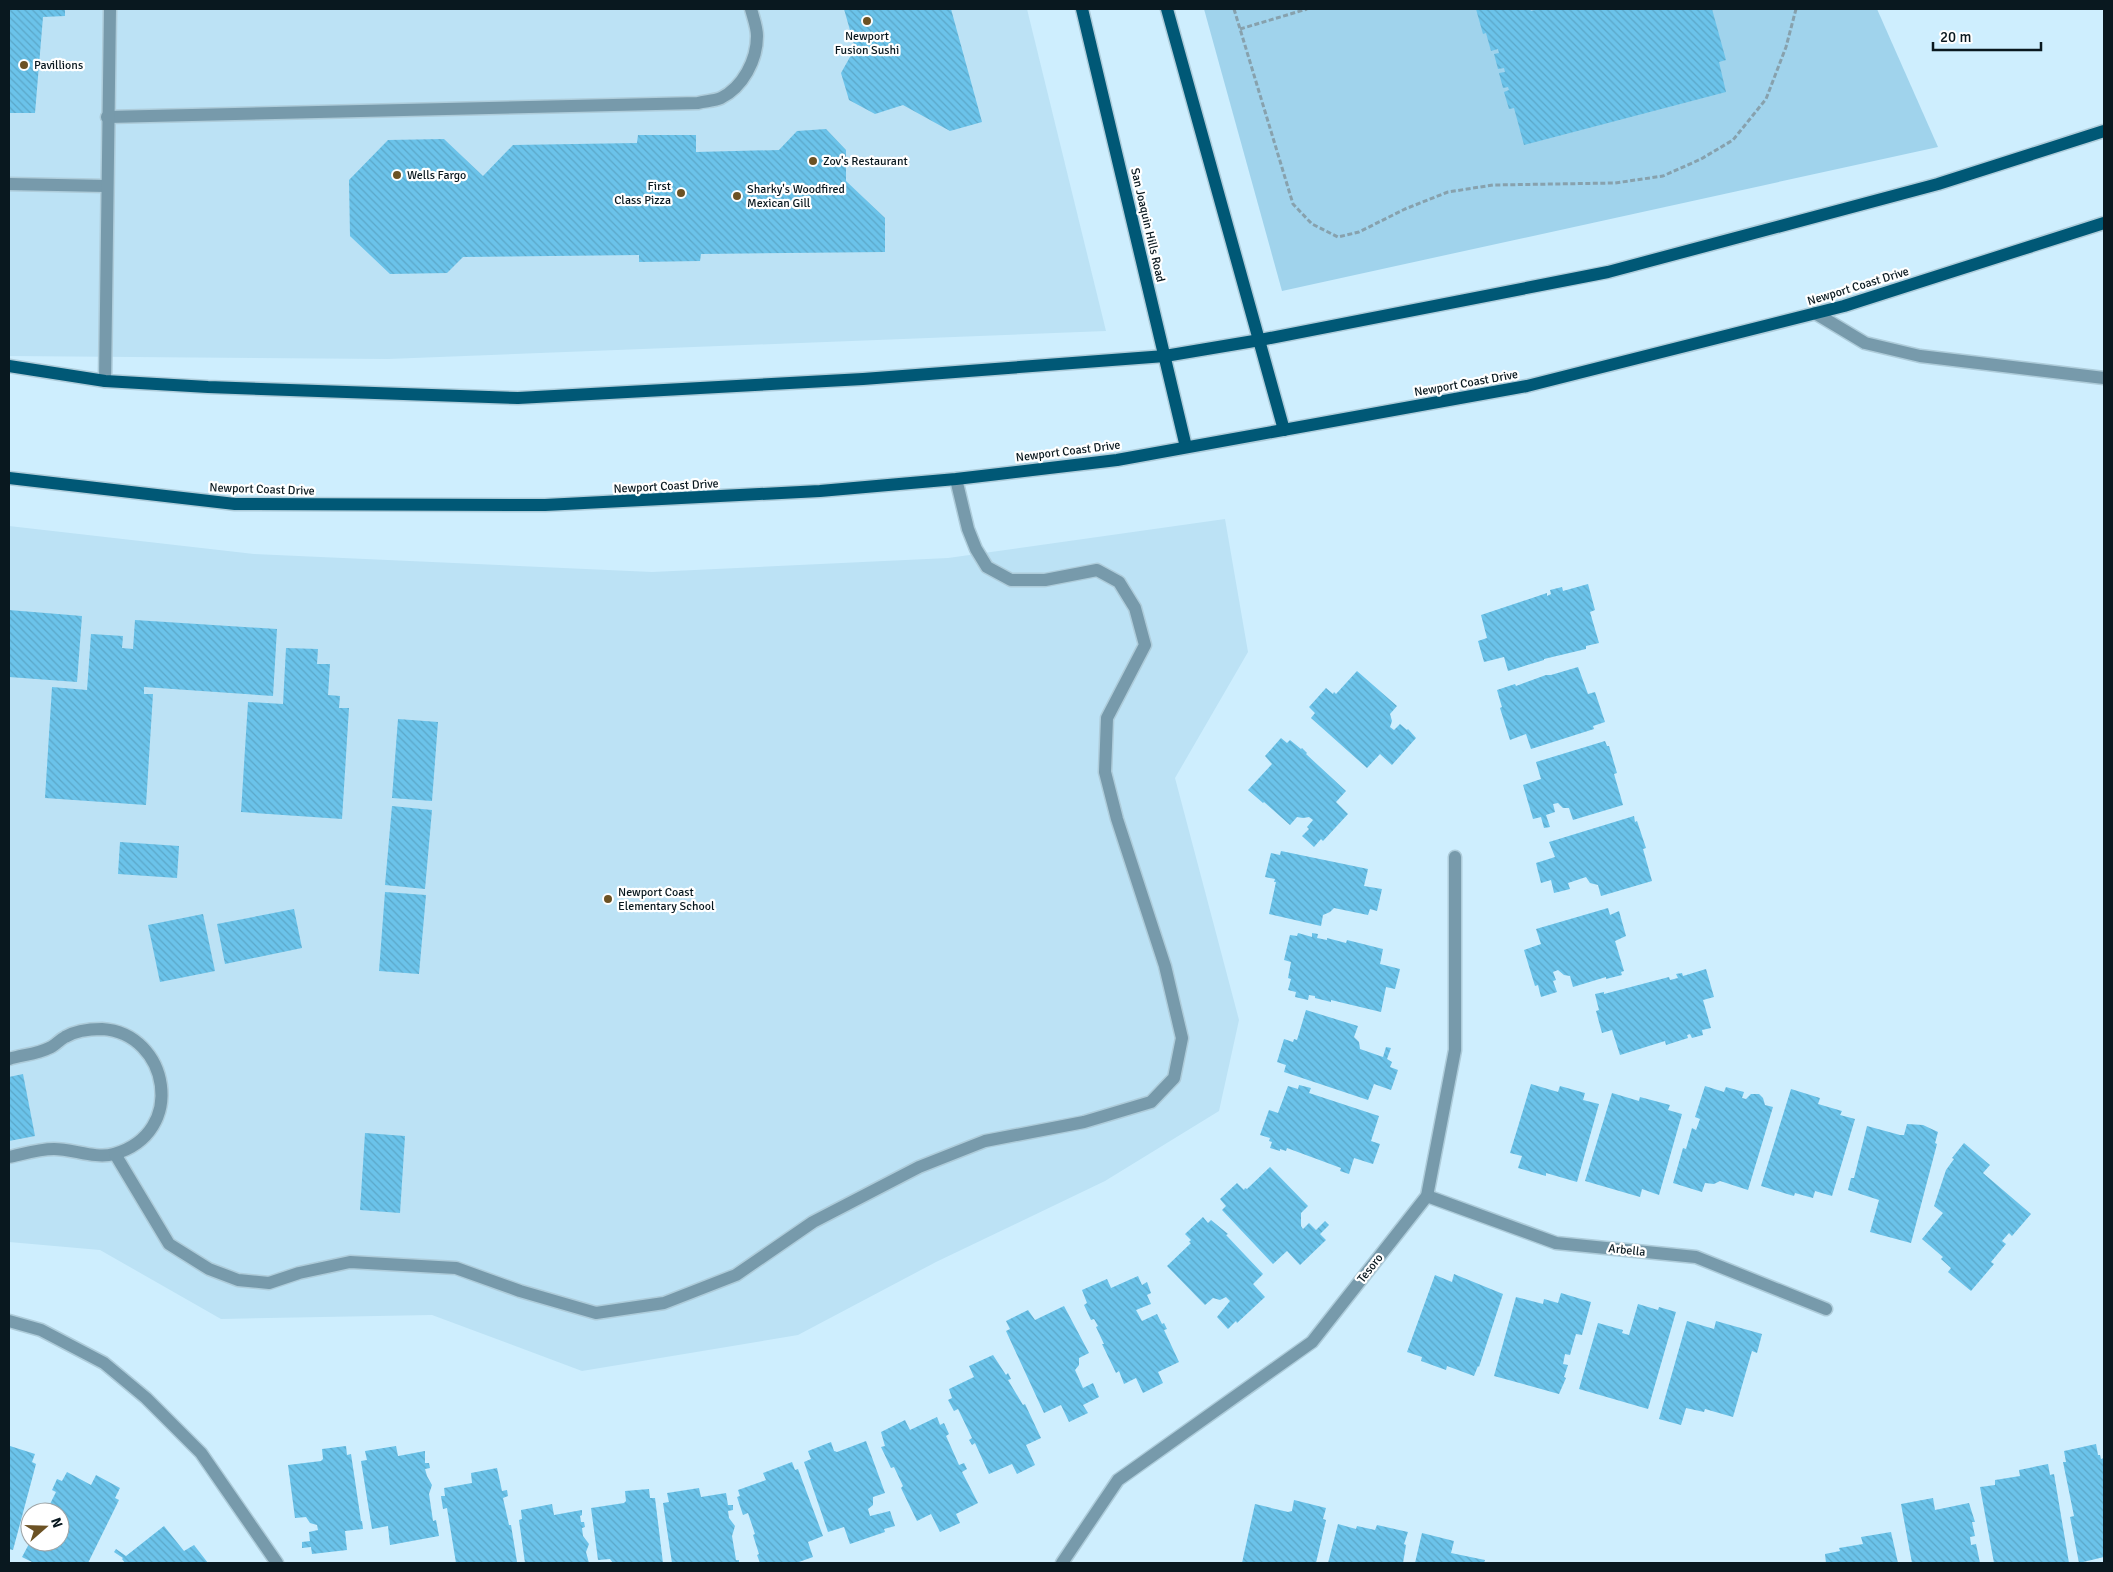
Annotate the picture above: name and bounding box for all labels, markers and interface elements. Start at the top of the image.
marker: Newport Fusion Sushi [861,15,873,27]
scale bar [1933,20,2040,52]
text: 20 m [1940,28,1971,46]
place label: Newport Fusion Sushi [835,29,899,58]
place label: Pavillions [34,58,83,73]
marker: Pavillions [18,59,30,71]
place label: Zov's Restaurant [823,154,908,169]
marker: Zov's Restaurant [807,155,819,167]
street label: San Joaquin Hills Road [1127,167,1168,284]
place label: Wells Fargo [407,168,466,183]
marker: Wells Fargo [391,169,403,181]
place label: First Class Pizza [614,179,671,208]
place label: Sharky's Woodfired Mexican Gill [747,182,845,211]
marker: First Class Pizza [675,187,687,199]
marker: Sharky's Woodfired Mexican Gill [731,190,743,202]
street label: Newport Coast Drive [1806,264,1911,309]
street label: Newport Coast Drive [1413,367,1519,400]
street label: Newport Coast Drive [1015,438,1121,465]
street label: Newport Coast Drive [613,476,719,497]
street label: Newport Coast Drive [209,480,315,499]
place label: Newport Coast Elementary School [618,885,715,914]
marker: Newport Coast Elementary School [602,893,614,905]
street label: Arbella [1608,1241,1646,1260]
street label: Tesoro [1354,1251,1386,1286]
north arrow [20,1502,70,1552]
text: N [47,1515,66,1530]

